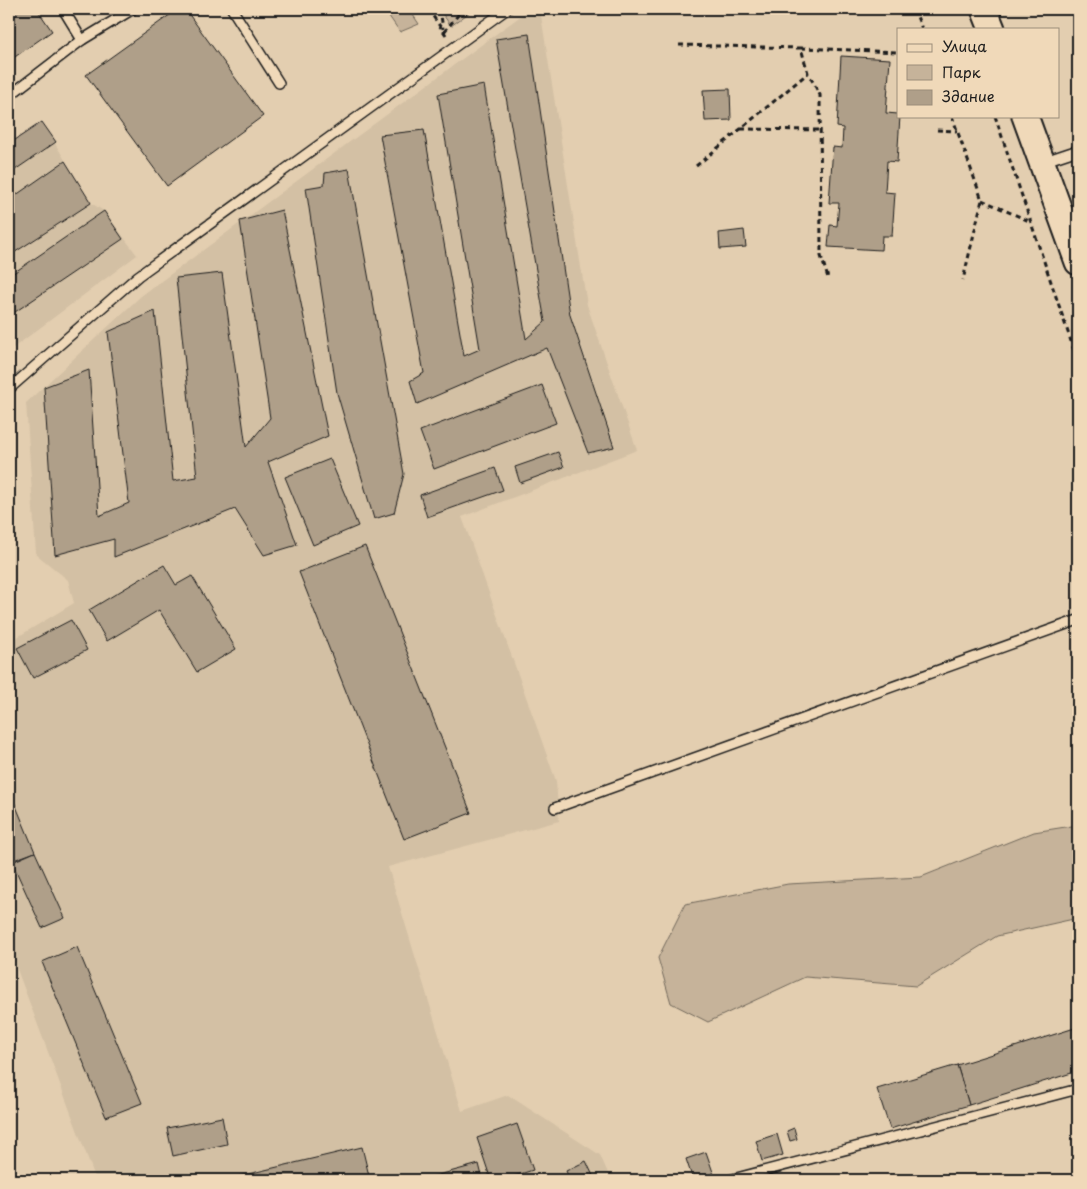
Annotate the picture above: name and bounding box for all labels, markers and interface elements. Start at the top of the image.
legend [897,28,1060,118]
text: Улица [942,34,987,57]
text: Парк [942,60,981,83]
text: Здание [942,84,995,107]

